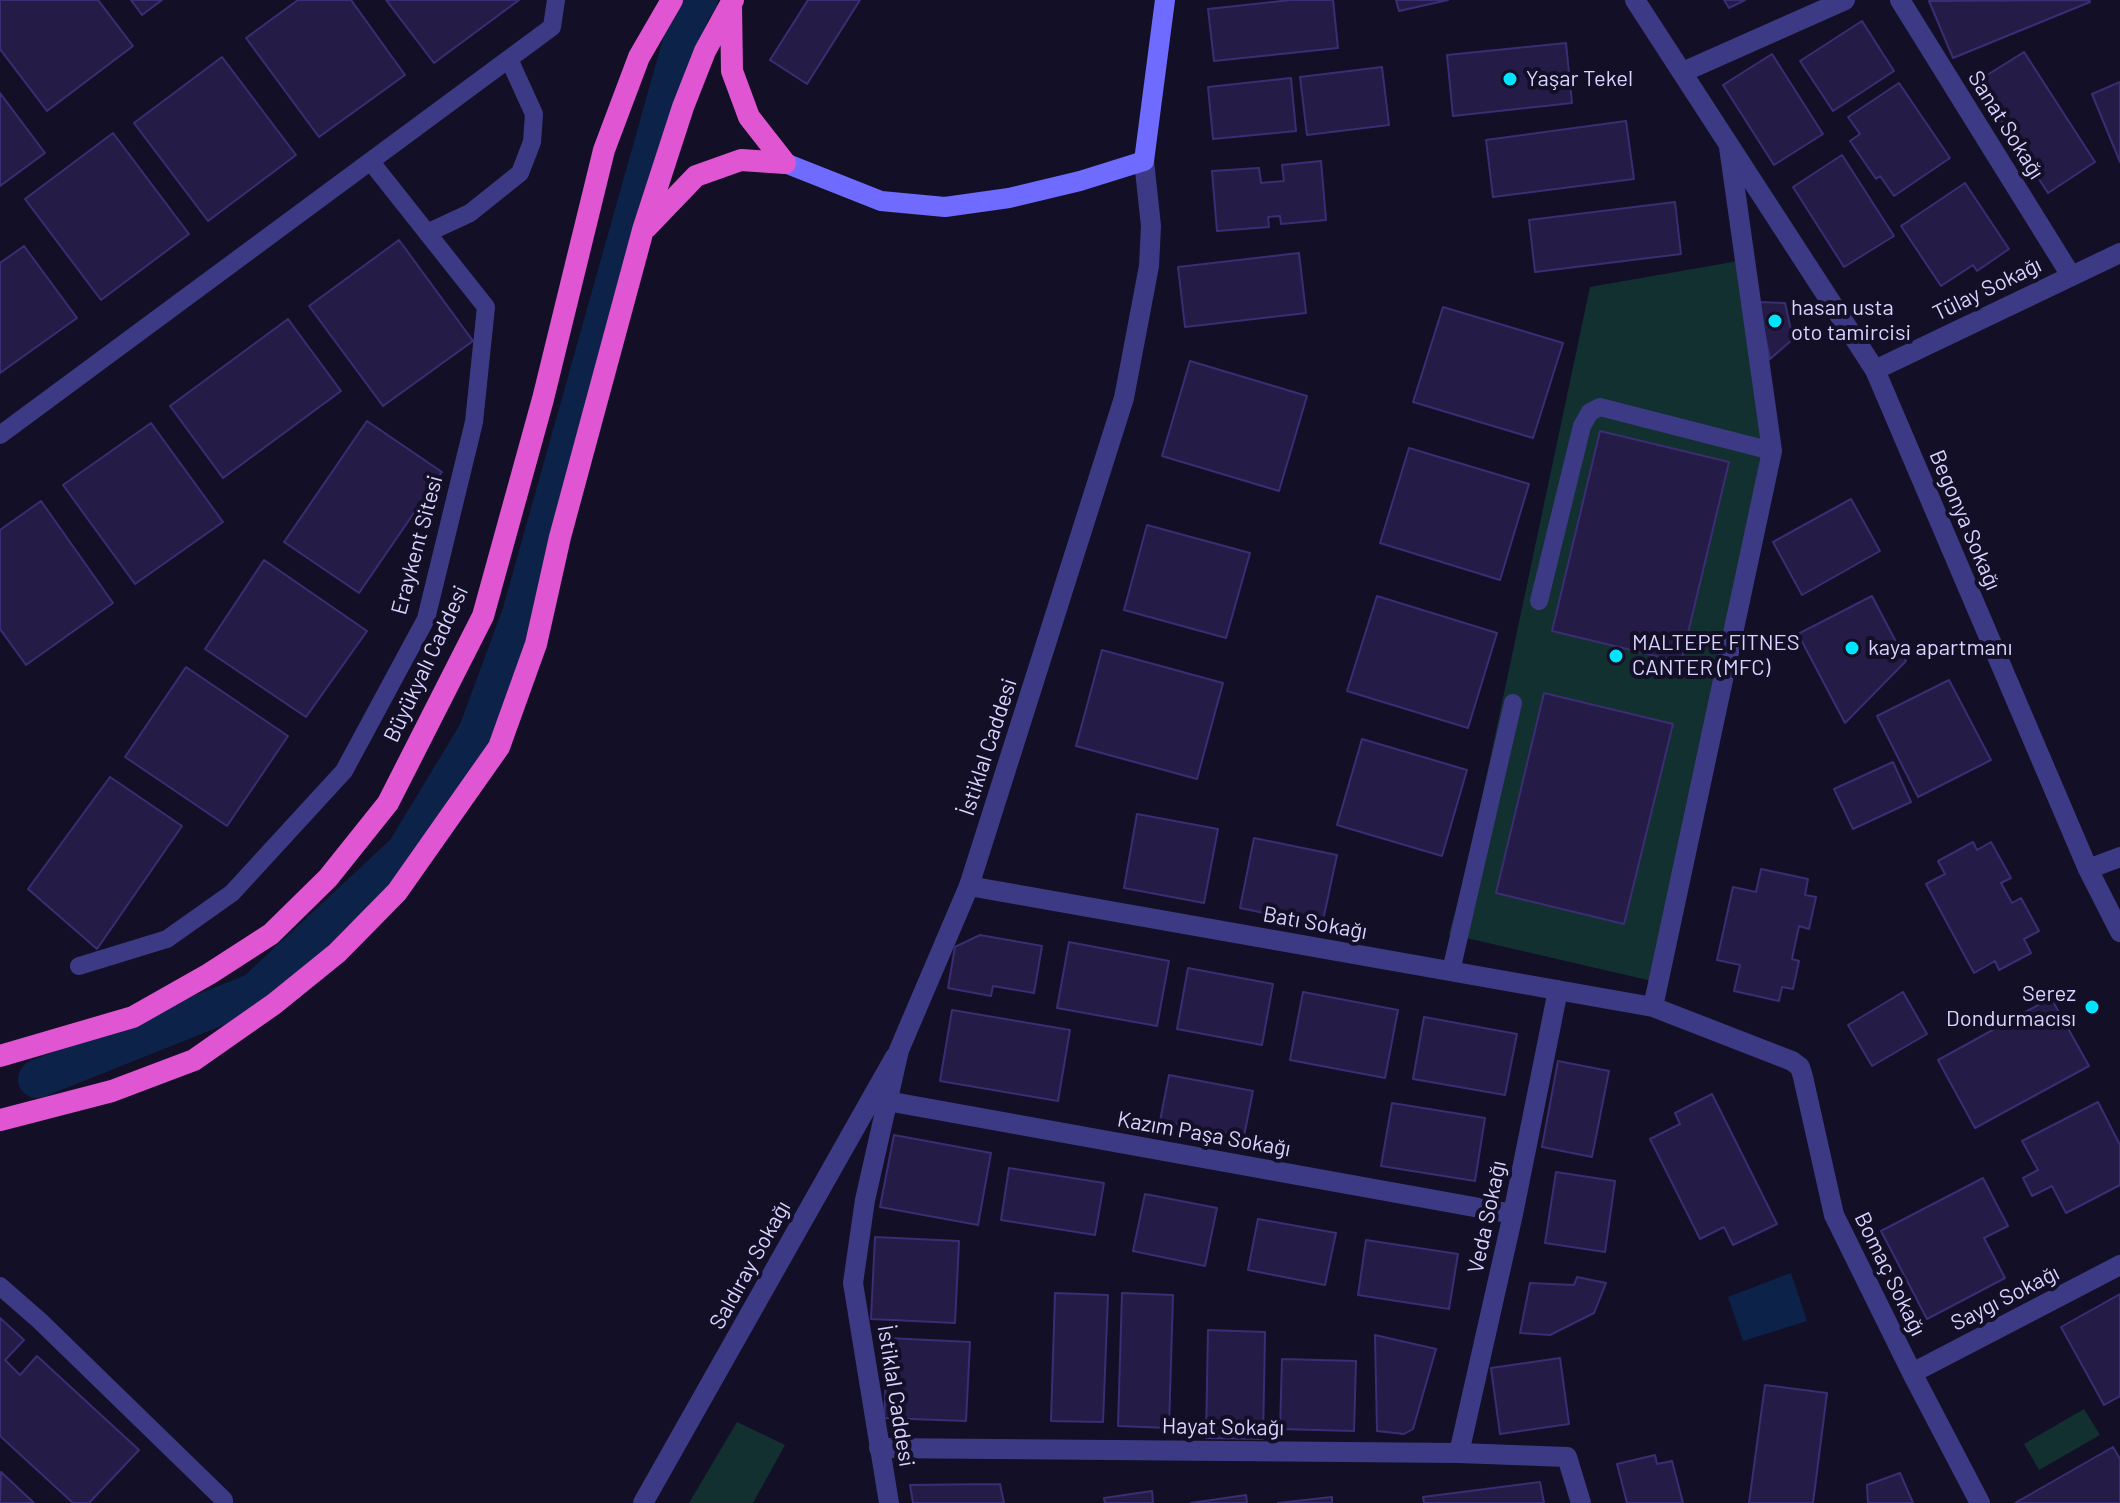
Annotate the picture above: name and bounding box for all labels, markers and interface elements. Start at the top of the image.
place label: Yaşar Tekel [1526,66,1633,92]
street label: Sanat Sokağı [1962,66,2050,184]
marker: Yaşar Tekel [1501,70,1519,88]
street label: Tülay Sokağı [1928,251,2046,327]
place label: hasan usta oto tamircisi [1791,295,1911,346]
marker: hasan usta oto tamircisi [1766,312,1784,330]
street label: Begonya Sokağı [1924,446,2006,594]
street label: Eraykent Sitesi [386,473,448,617]
street label: Büyükyalı Caddesi [378,581,474,747]
place label: MALTEPE FITNES CANTER (MFC) [1632,630,1800,682]
place label: kaya apartmanı [1868,635,2012,661]
marker: kaya apartmanı [1843,639,1861,657]
marker: MALTEPE FITNES CANTER (MFC) [1607,647,1625,665]
street label: İstiklal Caddesi [953,675,1023,819]
street label: Batı Sokağı [1261,901,1369,945]
place label: Serez Dondurmacısı [1946,981,2076,1032]
marker: Serez Dondurmacısı [2083,998,2101,1016]
street label: Kazım Paşa Sokağı [1115,1106,1293,1162]
street label: Veda Sokağı [1462,1158,1512,1276]
street label: Saldıray Sokağı [704,1196,796,1334]
street label: Bomaç Sokağı [1849,1208,1931,1340]
street label: Saygı Sokağı [1947,1260,2063,1336]
street label: İstiklal Caddesi [872,1323,920,1469]
street label: Hayat Sokağı [1162,1413,1284,1441]

